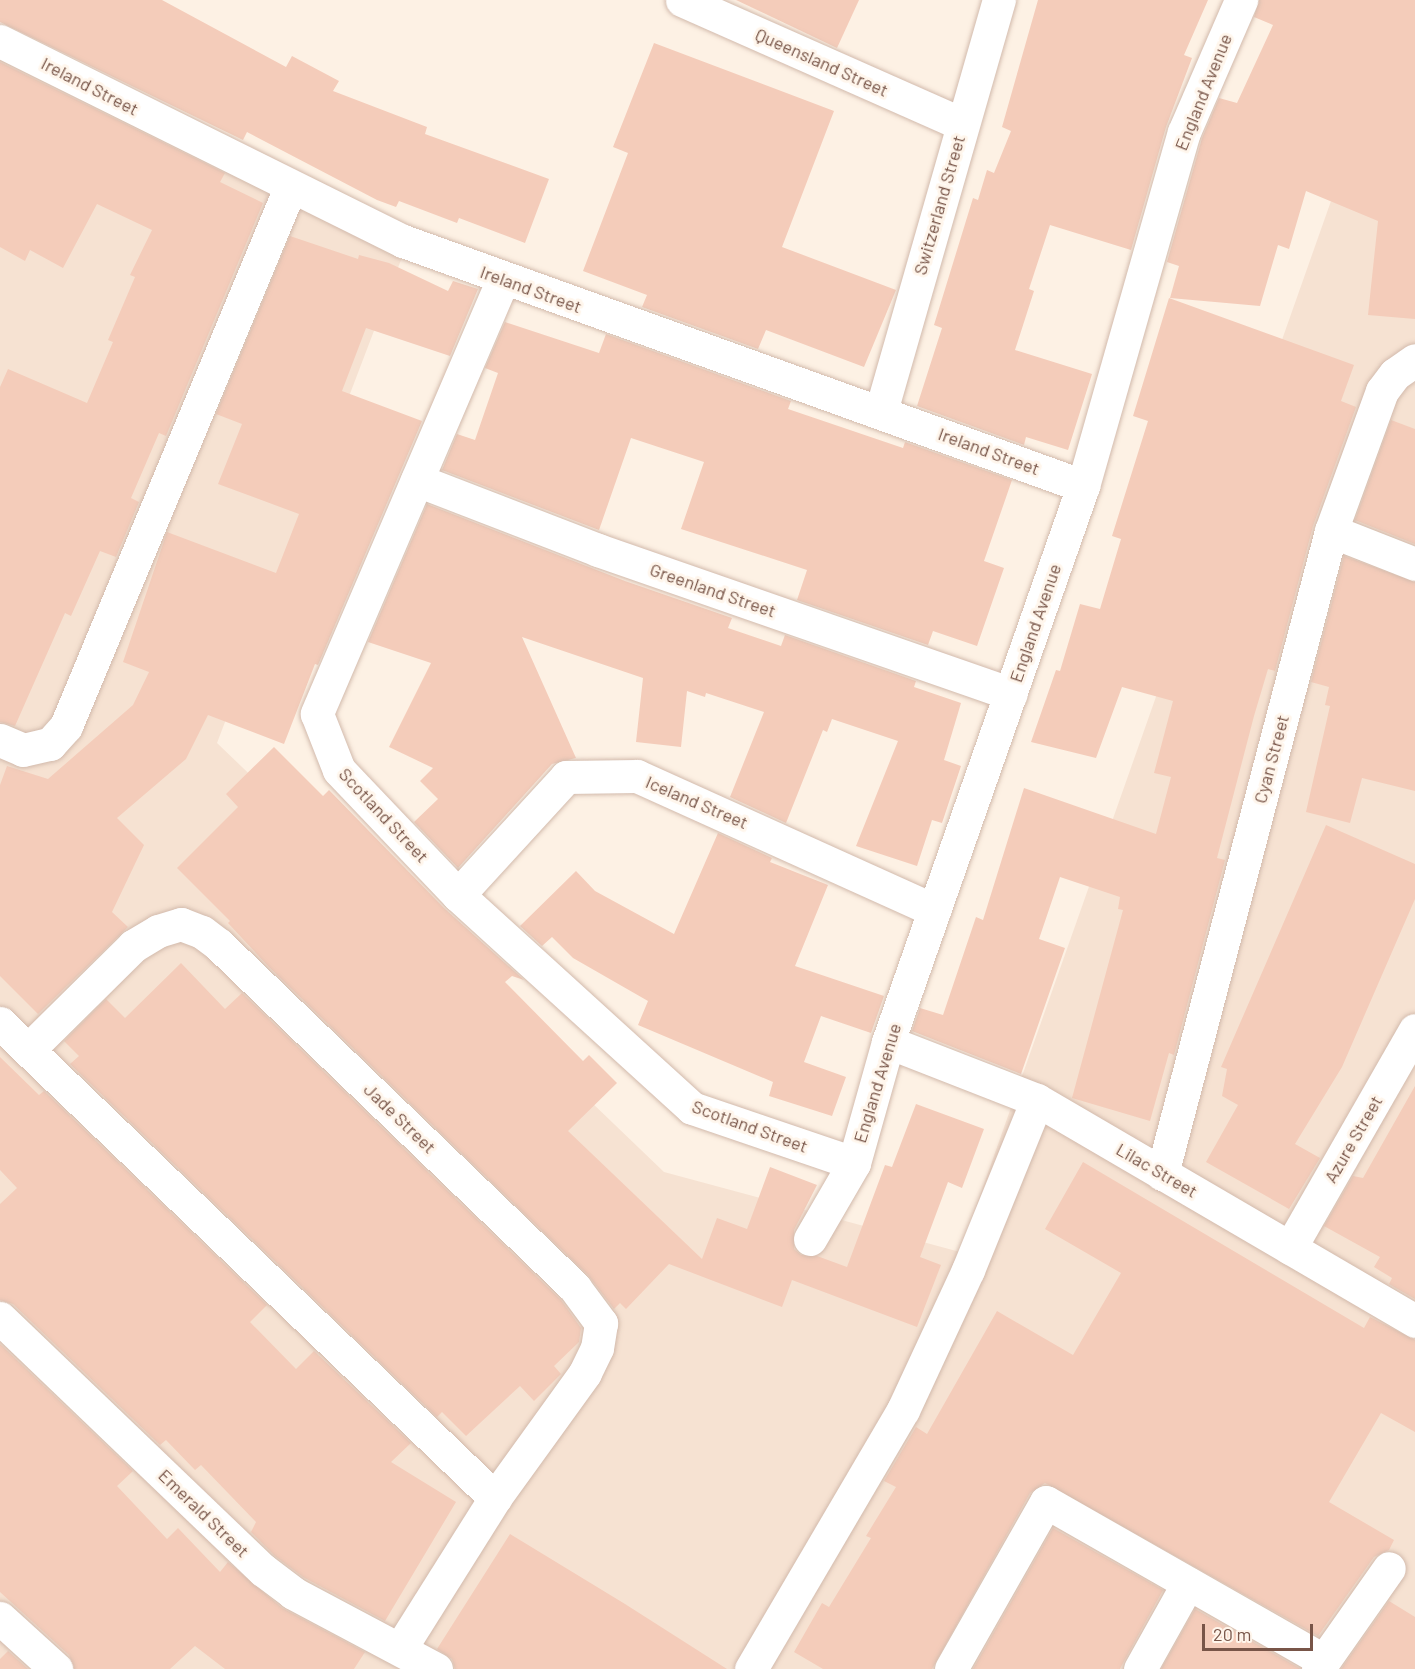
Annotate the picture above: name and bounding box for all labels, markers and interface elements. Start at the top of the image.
street label: Queensland Street [752,23,892,101]
street label: England Avenue [1170,31,1236,153]
street label: Ireland Street [38,52,142,120]
street label: Switzerland Street [909,133,969,277]
street label: Ireland Street [477,261,585,317]
street label: Ireland Street [935,423,1043,479]
street label: Greenland Street [647,558,779,622]
street label: England Avenue [1005,561,1065,685]
street label: Cyan Street [1249,712,1293,806]
street label: Scotland Street [335,763,433,867]
street label: Iceland Street [643,771,751,833]
street label: England Avenue [849,1021,905,1145]
street label: Jade Street [359,1078,441,1158]
street label: Azure Street [1319,1091,1387,1187]
street label: Scotland Street [689,1095,811,1157]
street label: Lilac Street [1113,1138,1201,1202]
street label: Emerald Street [154,1464,254,1562]
scale bar [1205,1612,1316,1650]
text: 20 m [1213,1623,1251,1645]

